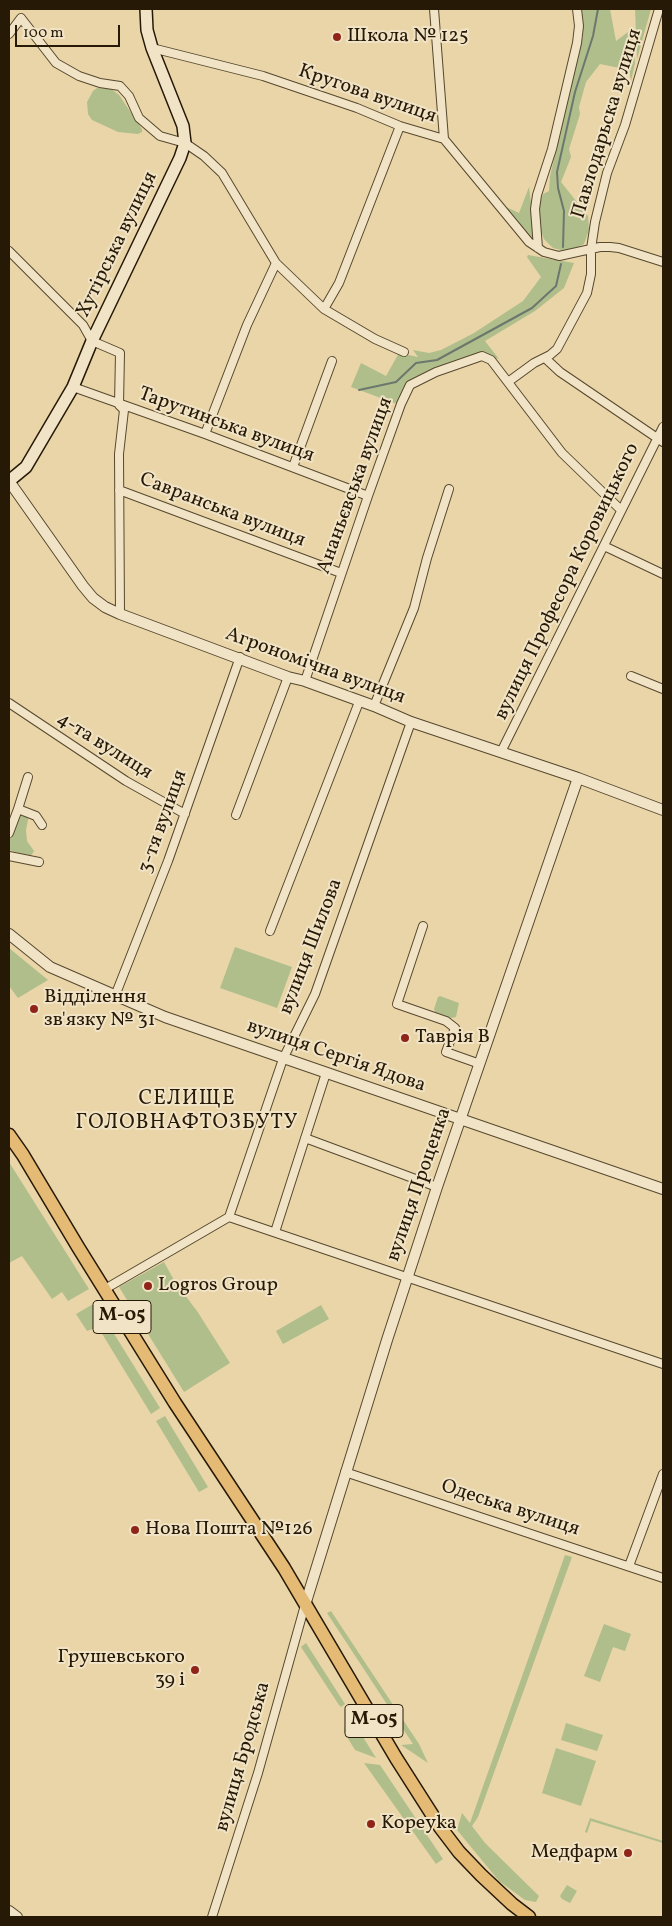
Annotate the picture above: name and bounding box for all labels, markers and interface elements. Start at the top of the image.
scale bar [18,15,122,47]
text: 100 m [23,23,63,44]
place label: Школа № 125 [347,25,469,49]
street label: Павлодарьска вулиця [568,26,648,222]
marker: Школа № 125 [331,31,343,43]
street label: Кругова вулиця [295,60,439,130]
street label: Хутірська вулиця [72,168,164,322]
street label: Тарутинська вулиця [135,383,317,469]
street label: Ананьєвська вулиця [313,394,399,578]
street label: вулиця Професора Коровицького [490,440,646,724]
street label: Савранська вулиця [136,468,308,554]
street label: Агрономічна вулиця [222,623,408,711]
street label: 4-та вулиця [52,708,156,786]
street label: 3-тя вулиця [134,767,194,877]
street label: вулиця Шилова [275,876,349,1018]
place label: Відділення зв'язку № 31 [44,986,156,1033]
marker: Відділення зв'язку № 31 [28,1003,40,1015]
street label: вулиця Сергія Ядова [243,1015,429,1099]
place label: Таврія В [415,1026,490,1050]
marker: Таврія В [399,1032,411,1044]
district label: СЕЛИЩЕ ГОЛОВНАФТОЗБУТУ [74,1087,300,1137]
street label: вулиця Проценка [382,1105,458,1265]
place label: Logros Group [158,1274,278,1298]
marker: Logros Group [142,1280,154,1292]
road number: М-05 [93,1300,151,1334]
street label: Одеська вулиця [438,1475,582,1543]
place label: Нова Пошта №126 [145,1518,313,1542]
marker: Нова Пошта №126 [129,1524,141,1536]
place label: Грушевського 39 і [57,1646,185,1693]
marker: Грушевського 39 і [189,1664,201,1676]
street label: вулиця Бродська [211,1679,277,1835]
road number: М-05 [345,1704,403,1738]
place label: Kopeyka [381,1812,457,1836]
marker: Kopeyka [365,1818,377,1830]
place label: Медфарм [531,1841,618,1865]
marker: Медфарм [622,1847,634,1859]

